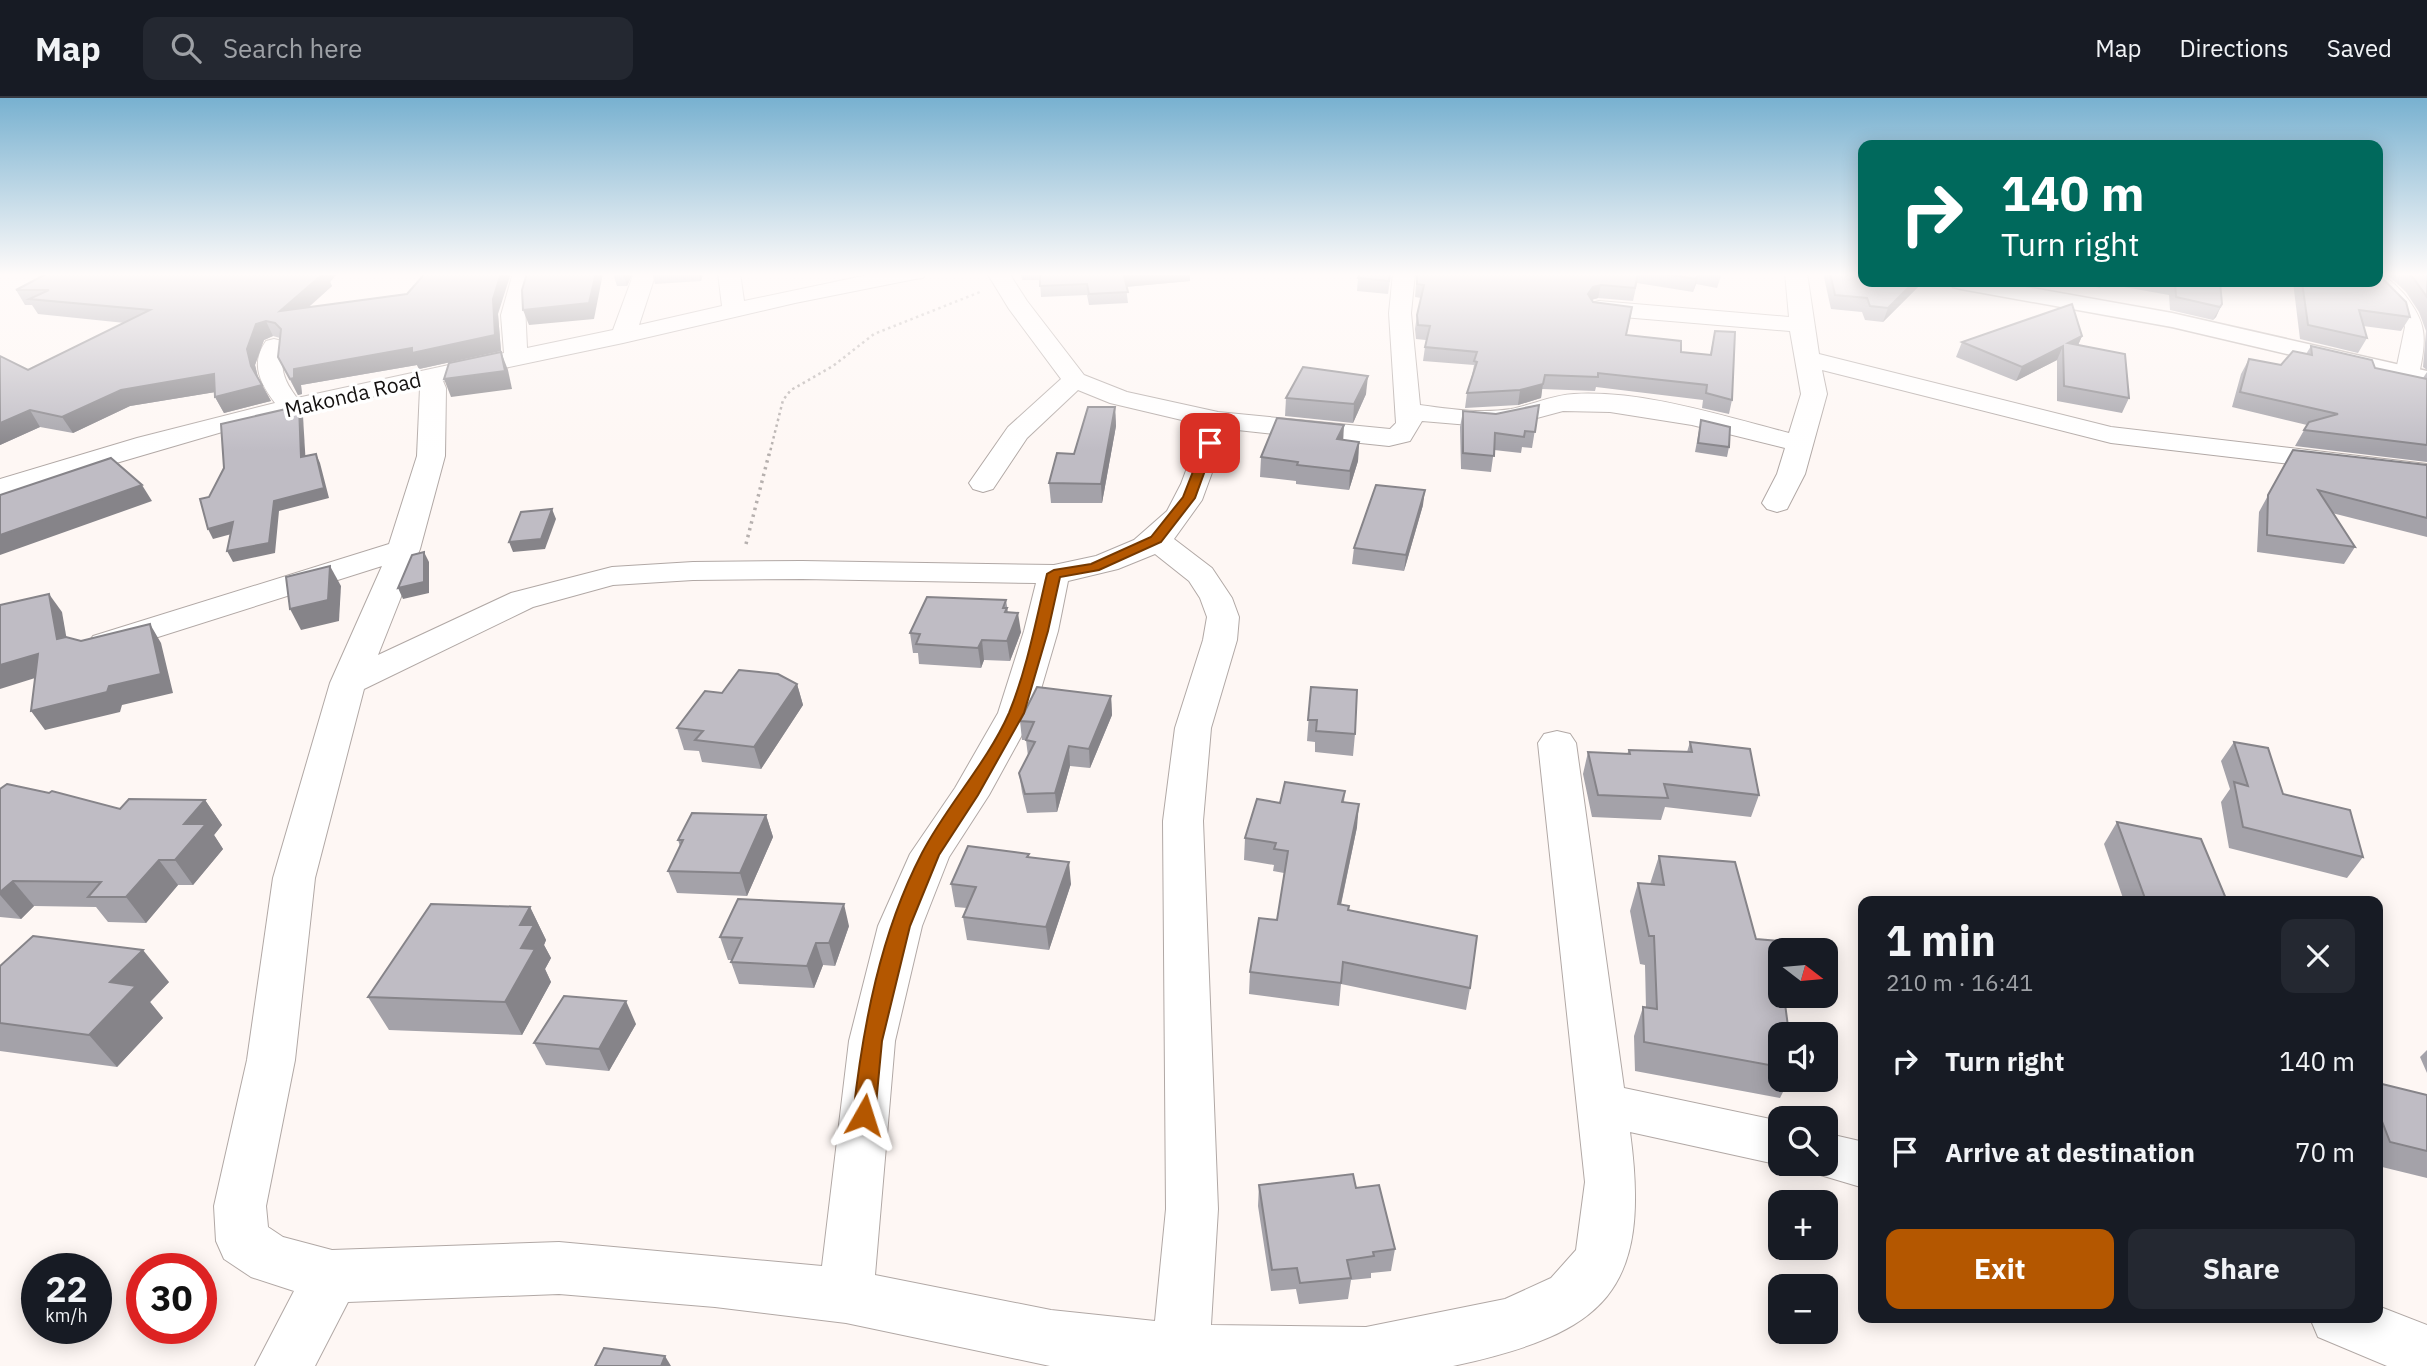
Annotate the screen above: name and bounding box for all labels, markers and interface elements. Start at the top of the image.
search box [143,17,633,80]
text: Map [35,27,101,70]
icon: search [167,29,205,67]
text: Search here [223,31,362,65]
text: Map [2095,32,2141,64]
text: Directions [2179,32,2289,64]
text: Saved [2327,32,2392,64]
text: 140 m [2001,161,2145,224]
icon: right [1886,168,1977,259]
text: Turn right [2001,223,2139,265]
street label: Makonda Road [282,365,424,423]
pin [1180,413,1240,473]
icon: arrive [1191,424,1229,462]
text: 1 min [1886,913,1996,968]
button: close [2281,919,2355,993]
north arrow [1768,938,1838,1008]
map controls [1768,938,1838,1344]
text: 210 m · 16:41 [1886,967,2033,997]
button: sound [1768,1022,1838,1092]
icon: right [1886,1042,1924,1080]
text: Turn right [1945,1044,2064,1078]
text: 140 m [2279,1044,2355,1078]
position arrow [827,1078,901,1152]
button: search [1768,1106,1838,1176]
icon: arrive [1886,1133,1924,1171]
text: Arrive at destination [1945,1135,2195,1169]
text: 70 m [2295,1135,2355,1169]
button: + [1768,1190,1838,1260]
button: Exit [1886,1229,2114,1309]
button: Share [2128,1229,2355,1309]
speed limit sign: 30 [126,1253,217,1344]
text: 22 [45,1266,88,1312]
button: − [1768,1274,1838,1344]
text: km/h [45,1304,88,1327]

